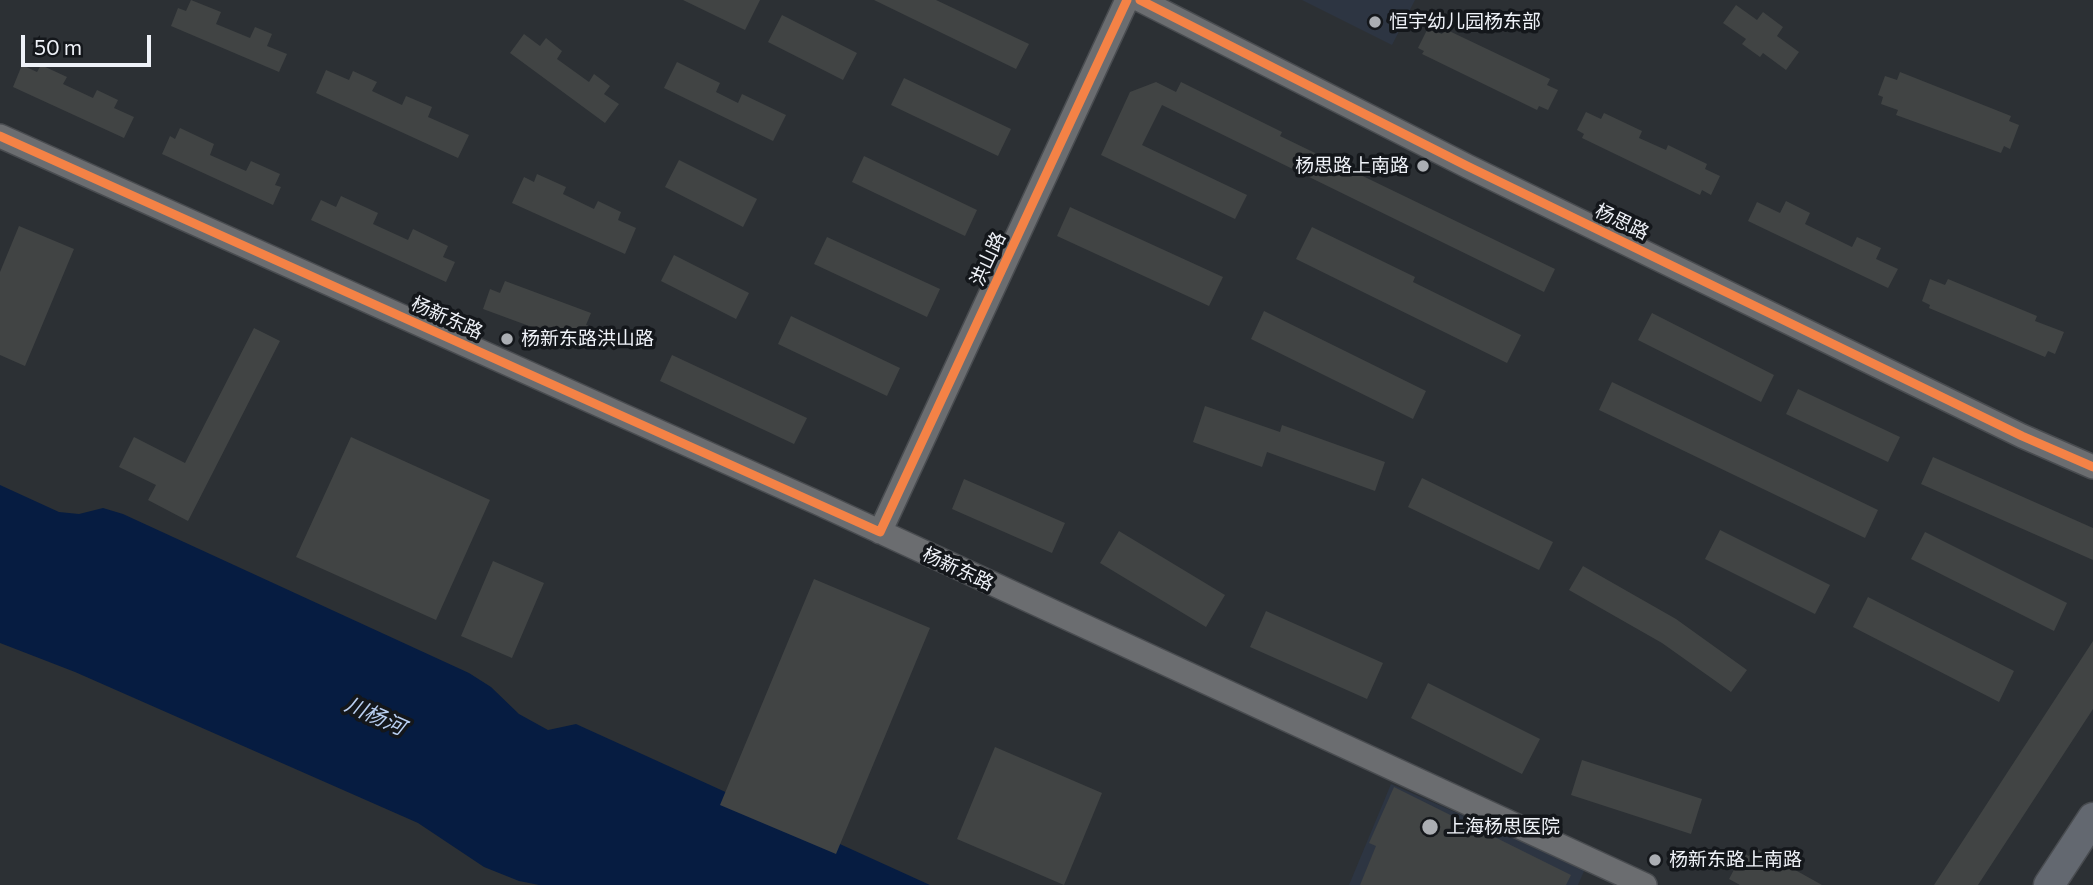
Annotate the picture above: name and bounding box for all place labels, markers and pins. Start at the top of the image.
place label: 恒宇幼儿园杨东部 [1389,11,1541,33]
marker: 恒宇幼儿园杨东部 [1367,14,1383,30]
place label: 杨思路上南路 [1295,155,1409,177]
marker: 杨思路上南路 [1415,158,1431,174]
place label: 杨新东路洪山路 [521,328,654,350]
marker: 杨新东路洪山路 [499,331,515,347]
place label: 上海杨思医院 [1446,816,1560,838]
marker: 上海杨思医院 [1420,817,1440,837]
place label: 杨新东路上南路 [1669,849,1802,871]
marker: 杨新东路上南路 [1647,852,1663,868]

